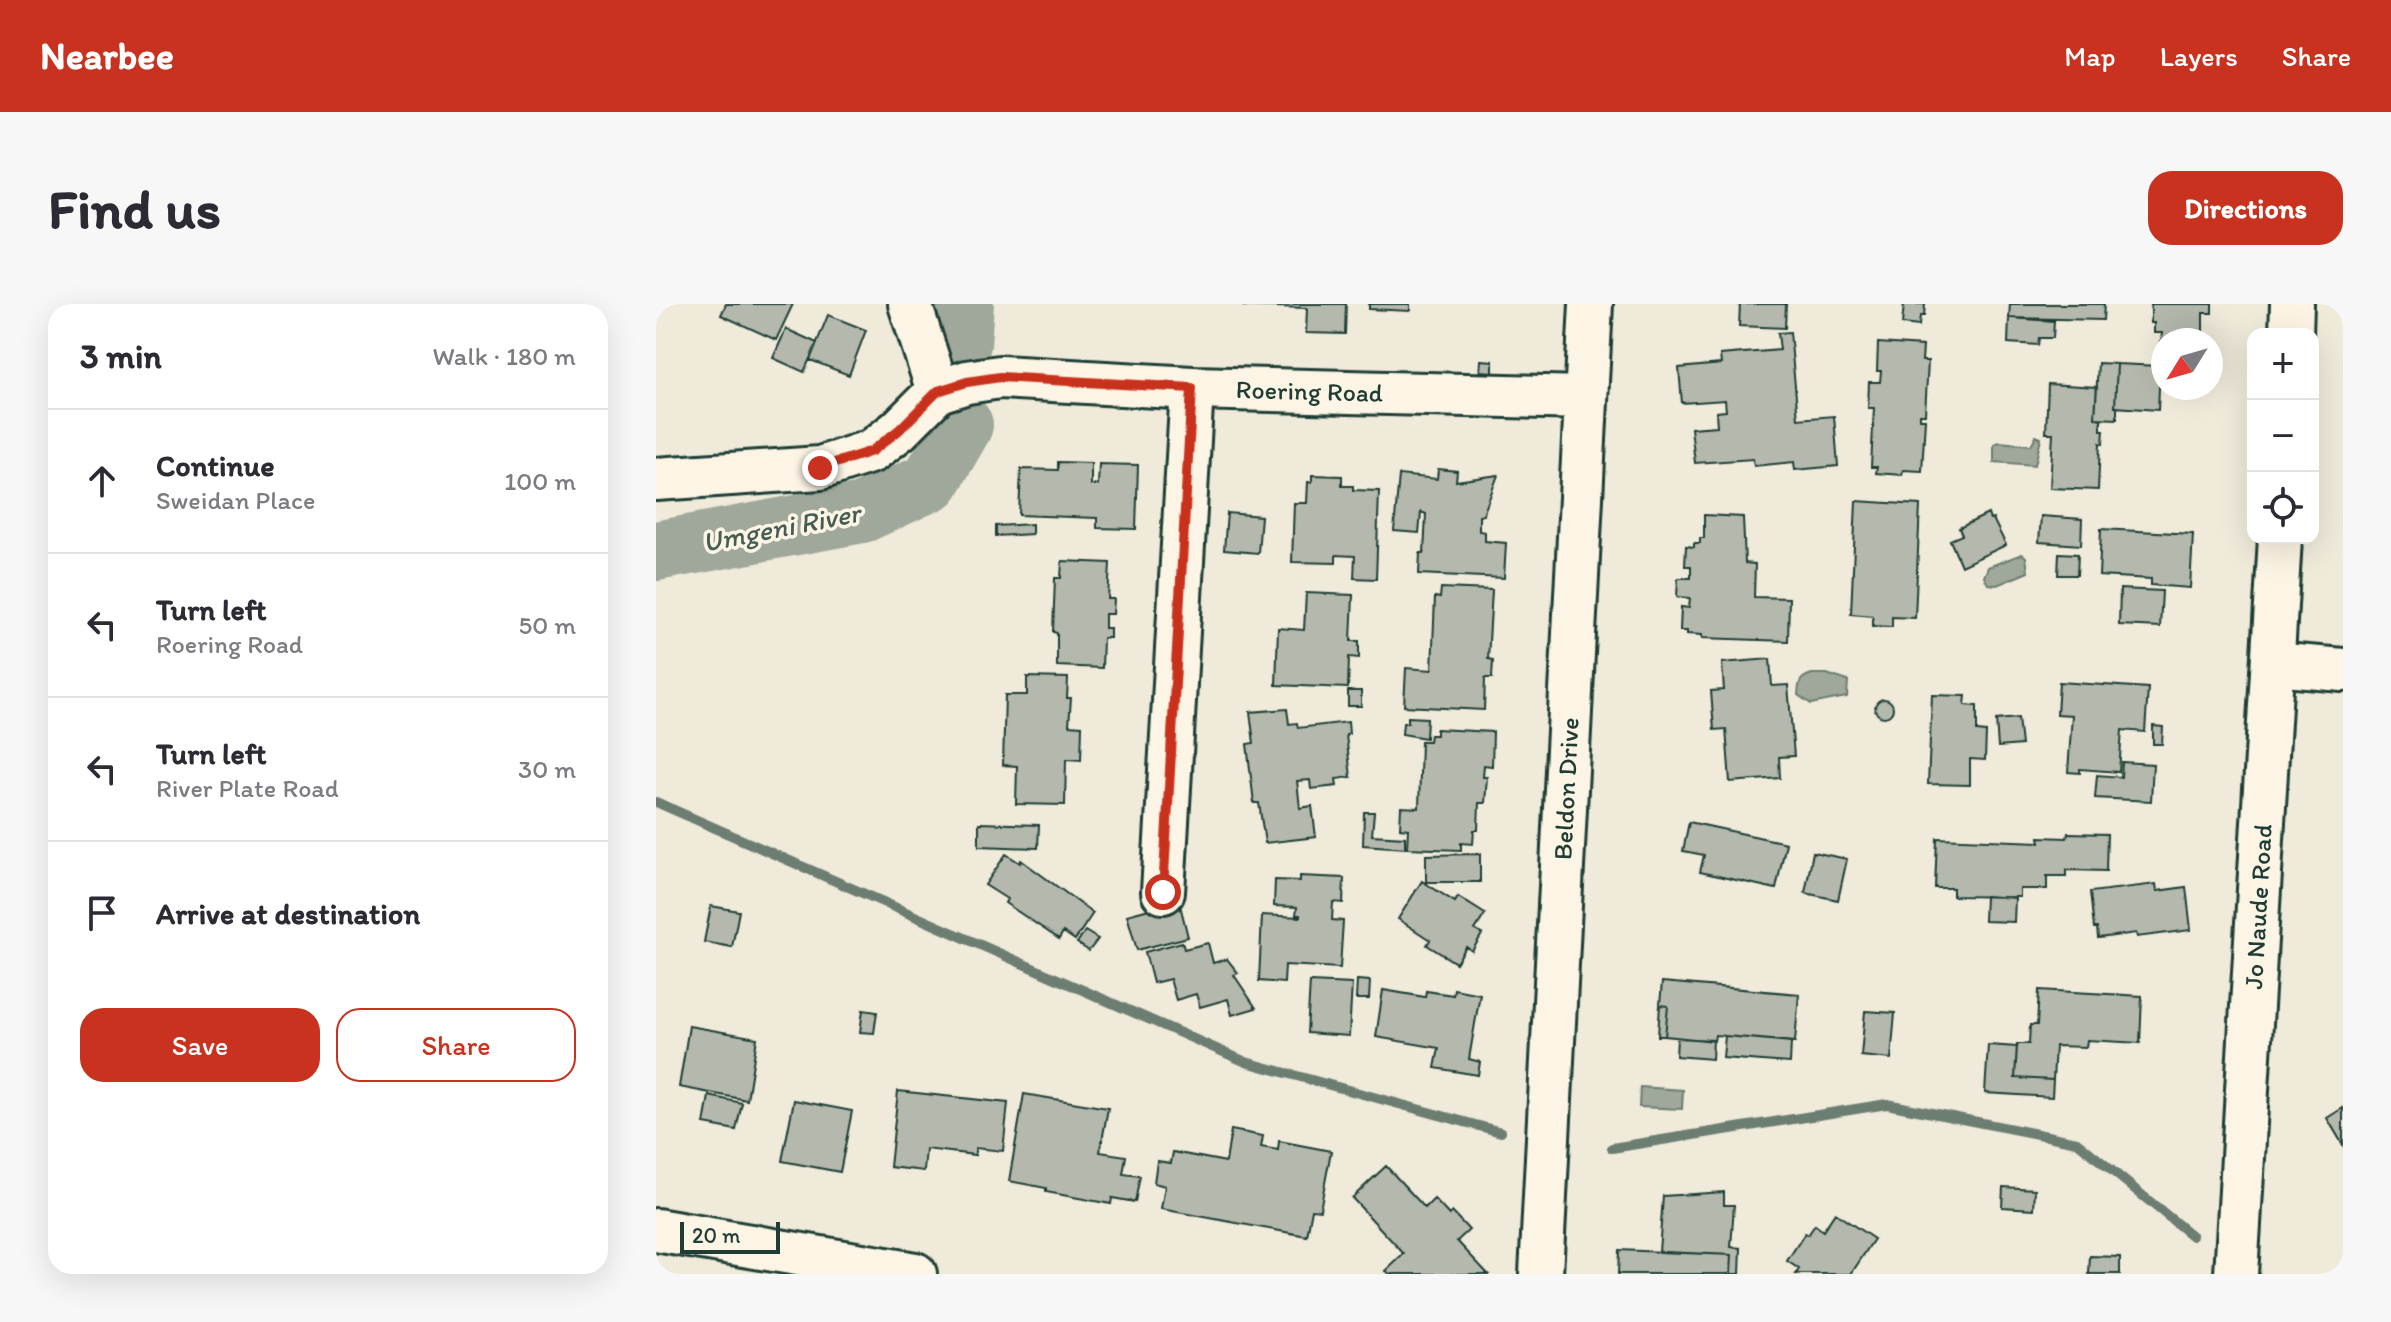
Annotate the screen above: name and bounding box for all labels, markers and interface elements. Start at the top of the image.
text: Nearbee [40,33,174,79]
text: Map [2064,39,2116,73]
text: Layers [2160,39,2238,73]
text: Share [2282,39,2351,73]
button: Directions [2148,171,2343,245]
text: Find us [48,175,221,242]
north arrow [2151,328,2223,400]
map controls [2247,328,2319,544]
button: + [2247,328,2319,400]
text: 3 min [80,336,162,377]
text: Walk · 180 m [433,340,576,372]
street label: Roering Road [1235,373,1384,409]
button: − [2247,400,2319,472]
text: Continue [156,447,275,484]
route end [802,450,838,486]
icon: ahead [80,459,124,503]
text: 100 m [504,465,576,497]
button: locate [2247,472,2319,544]
text: Sweidan Place [156,484,315,516]
water label: Umgeni River [699,494,866,559]
text: Turn left [156,591,267,628]
icon: left [80,603,124,647]
text: 50 m [519,609,576,641]
text: Roering Road [156,628,303,660]
street label: Beldon Drive [1546,716,1586,861]
text: Turn left [156,735,267,772]
icon: left [80,747,124,791]
text: 30 m [518,753,576,785]
text: River Plate Road [156,772,339,804]
street label: Jo Naude Road [2237,823,2279,990]
route start [1145,874,1181,910]
icon: arrive [80,891,124,935]
text: Arrive at destination [156,895,420,932]
button: Save [80,1008,320,1082]
button: Share [336,1008,576,1082]
scale bar [680,1218,780,1254]
text: 20 m [692,1222,741,1249]

